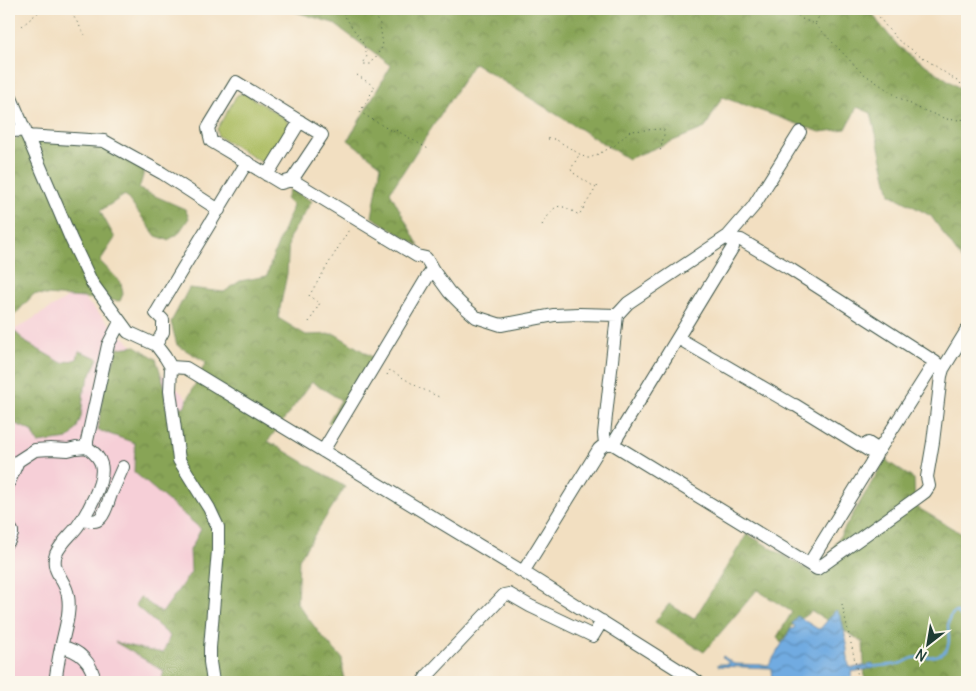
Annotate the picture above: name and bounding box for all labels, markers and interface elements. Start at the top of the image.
north arrow [904,618,954,668]
text: N [913,645,930,665]

